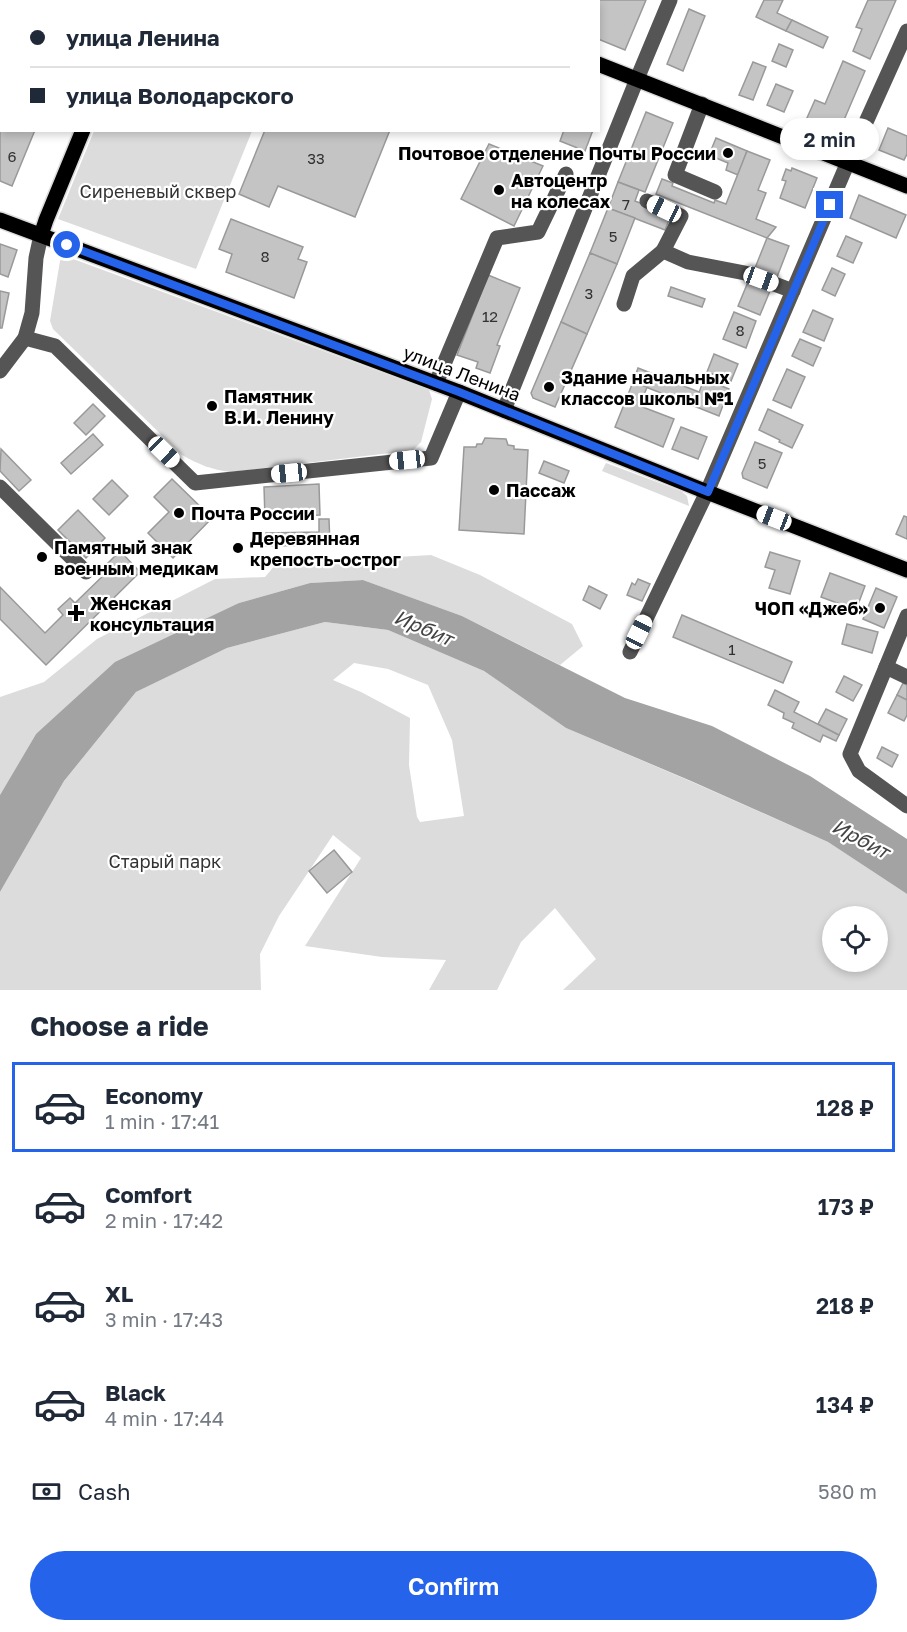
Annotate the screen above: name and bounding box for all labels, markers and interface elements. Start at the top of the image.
text: улица Ленина [66,24,220,51]
text: улица Володарского [66,82,294,109]
callout: 2 min [780,118,880,160]
text: 2 min [804,127,856,151]
place label: Почтовое отделение Почты России [398,142,716,164]
marker: Почтовое отделение Почты России [721,146,735,160]
house number: 6 [7,147,17,165]
house number: 33 [307,149,325,167]
place label: Автоцентр на колесах [511,169,611,212]
park label: Сиреневый сквер [80,180,236,202]
marker: Автоцентр на колесах [492,183,506,197]
route end [816,191,843,218]
car [644,193,684,225]
house number: 7 [622,195,630,213]
house number: 5 [609,227,617,245]
route start [53,231,80,258]
house number: 8 [260,247,270,265]
car [741,264,781,294]
house number: 3 [585,284,593,302]
house number: 12 [482,307,498,325]
house number: 8 [735,321,745,339]
street label: улица Ленина [400,341,524,405]
place label: Здание начальных классов школы №1 [561,366,733,409]
marker: Здание начальных классов школы №1 [542,380,556,394]
place label: Памятник В.И. Ленину [224,385,334,428]
marker: Памятник В.И. Ленину [205,399,219,413]
car [145,433,183,471]
car [388,449,426,471]
house number: 5 [758,454,766,472]
car [270,462,308,484]
place label: Пассаж [506,479,576,501]
marker: Пассаж [487,483,501,497]
place label: Почта России [191,502,315,524]
car [754,503,794,533]
marker: Почта России [172,506,186,520]
place label: Деревянная крепость-острог [250,527,401,570]
place label: Памятный знак военным медикам [54,536,218,579]
marker: Деревянная крепость-острог [231,541,245,555]
marker: Памятный знак военным медикам [35,550,49,564]
place label: Женская консультация [90,592,214,635]
place label: ЧОП «Джеб» [755,597,868,619]
marker: ЧОП «Джеб» [873,601,887,615]
marker: Женская консультация [67,604,85,622]
water label: Ирбит [391,604,460,651]
car [623,612,655,652]
house number: 1 [728,640,736,658]
water label: Ирбит [828,813,897,865]
park label: Старый парк [109,850,221,872]
map controls [822,906,888,972]
button: locate [822,906,888,972]
text: Choose a ride [30,1010,209,1042]
icon: car [33,1080,87,1134]
text: Economy [105,1082,203,1109]
text: 128 ₽ [816,1094,874,1121]
text: 1 min · 17:41 [105,1109,219,1133]
icon: car [33,1179,87,1233]
text: Comfort [105,1181,192,1208]
text: 173 ₽ [818,1193,874,1220]
text: 2 min · 17:42 [105,1208,223,1232]
icon: car [33,1278,87,1332]
text: XL [105,1280,133,1307]
text: 218 ₽ [816,1292,874,1319]
text: 3 min · 17:43 [105,1307,223,1331]
icon: car [33,1377,87,1431]
text: Black [105,1379,166,1406]
text: 134 ₽ [816,1391,874,1418]
text: 4 min · 17:44 [105,1406,224,1430]
icon: cash [30,1475,63,1508]
text: Cash [78,1478,131,1505]
text: 580 m [818,1479,877,1503]
button: Confirm [30,1551,877,1620]

